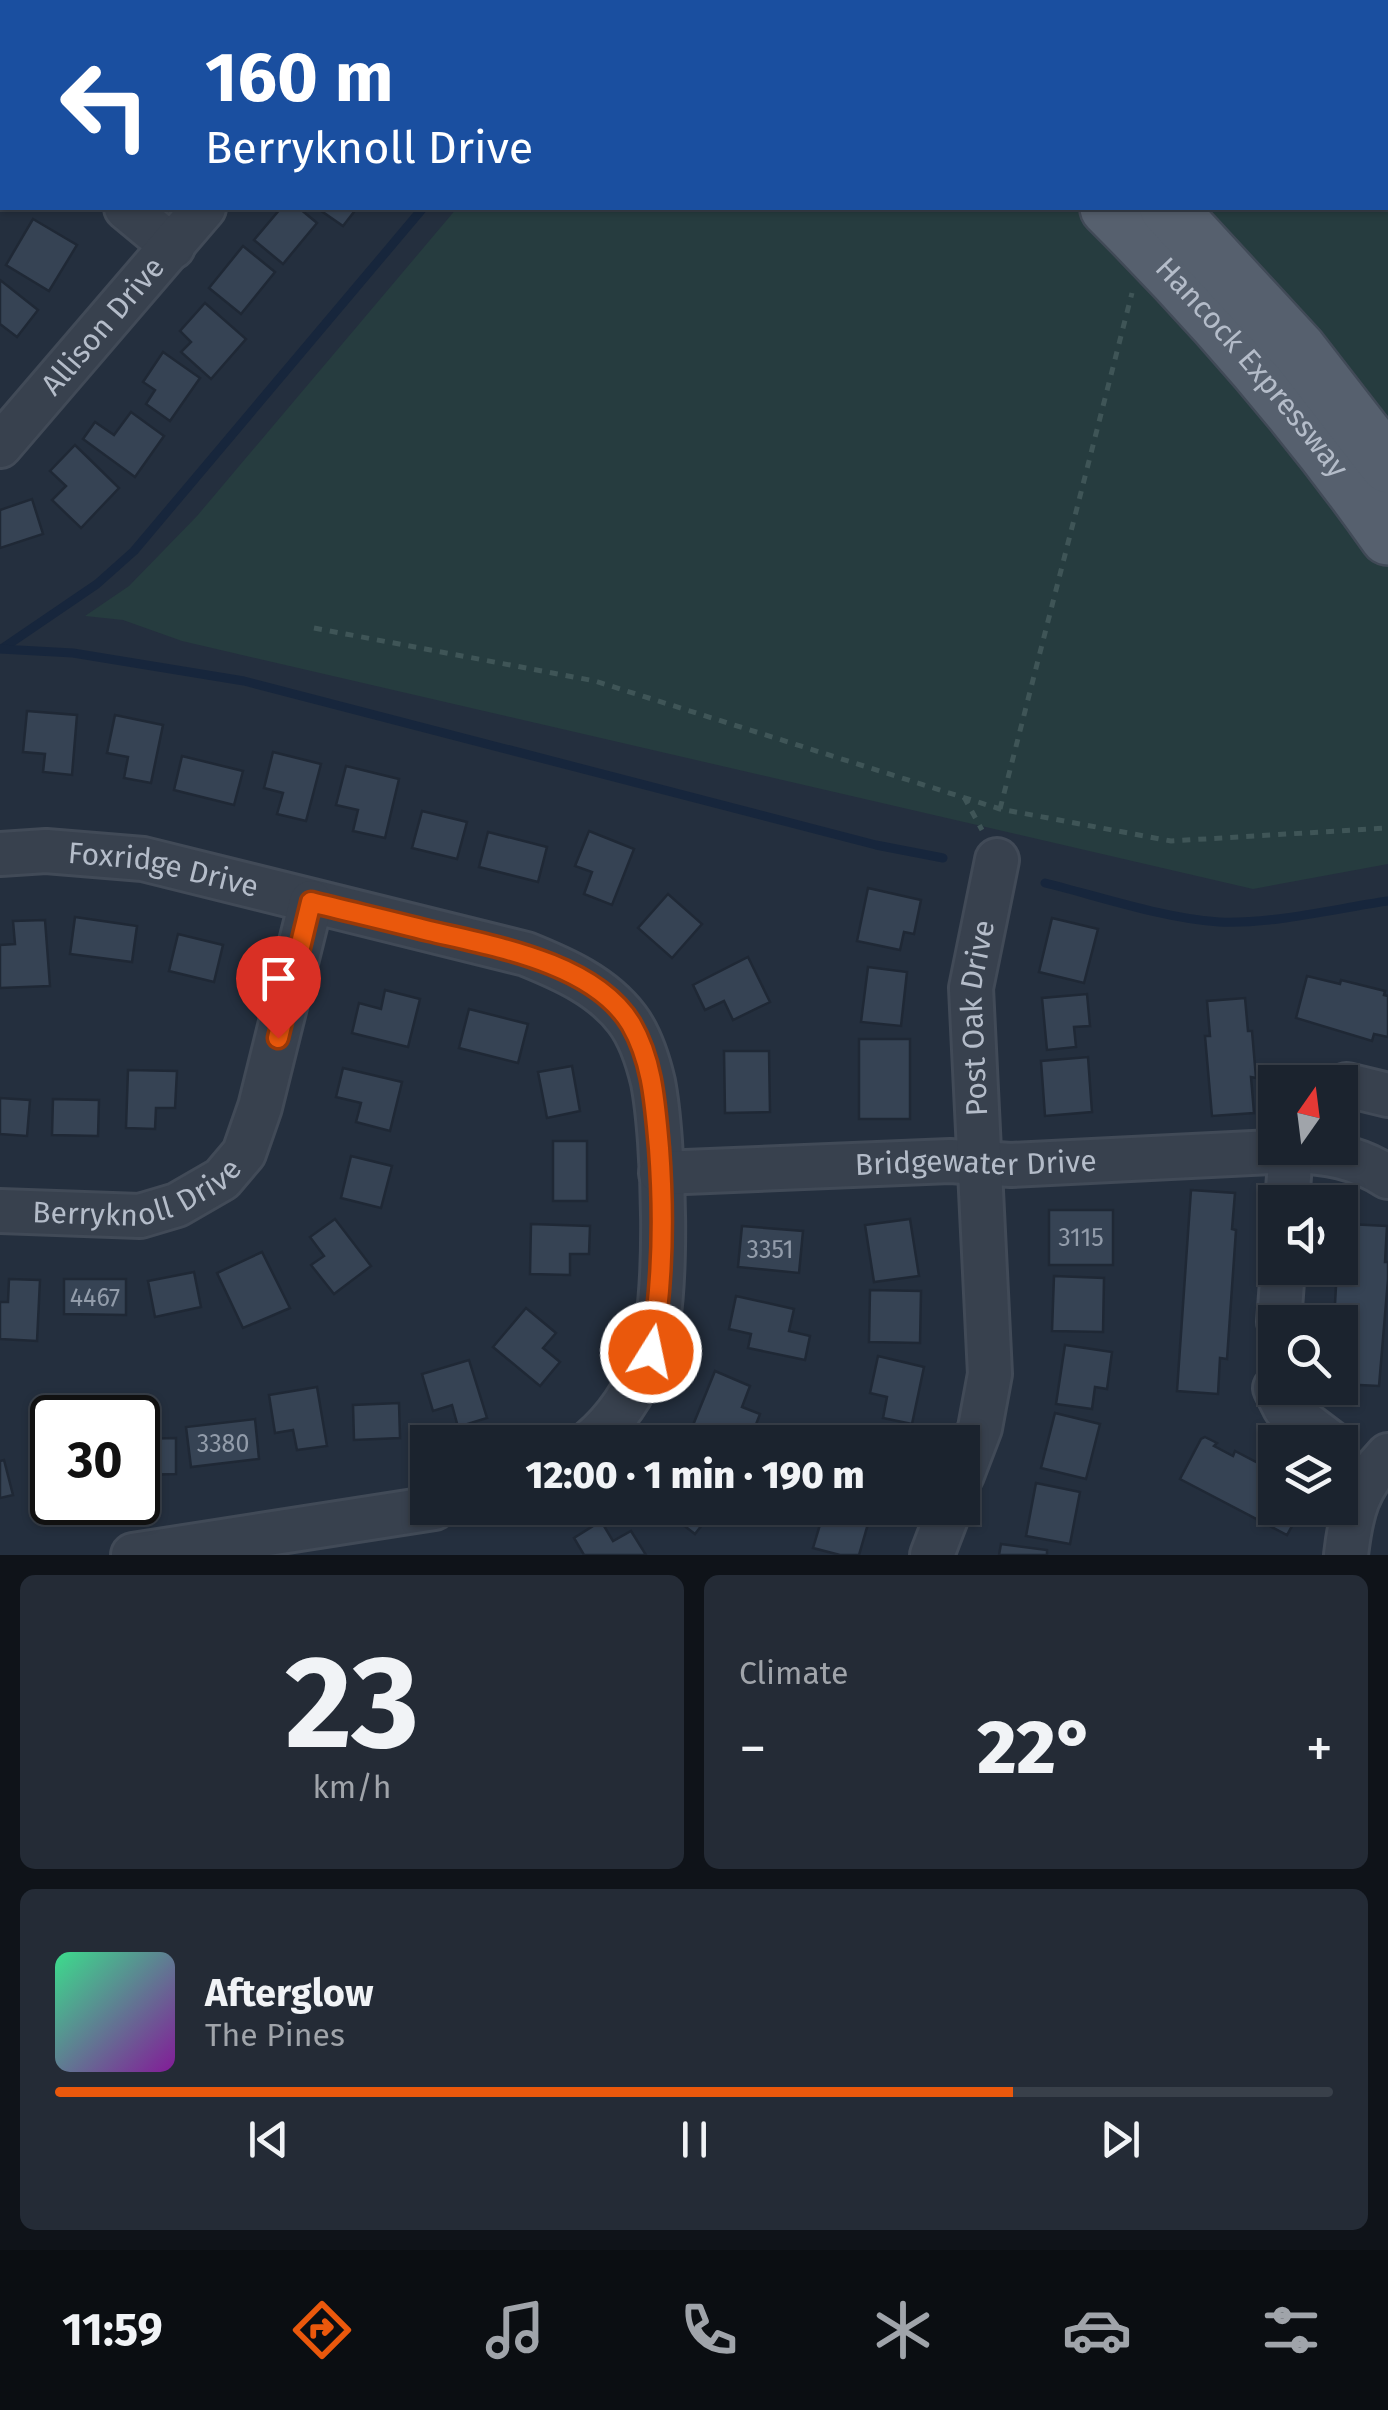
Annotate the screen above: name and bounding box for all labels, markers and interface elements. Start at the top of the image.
text: 160 m [205,36,394,120]
icon: left [40,40,170,170]
text: Berryknoll Drive [205,121,533,175]
street label: Allison Drive [34,250,172,403]
street label: Hancock Expressway [1148,250,1356,485]
street label: Foxridge Drive [67,835,262,905]
street label: Post Oak Drive [953,917,1002,1117]
pin [236,936,321,1039]
icon: arrive [251,951,306,1006]
north arrow [1258,1065,1358,1165]
map controls [1258,1065,1358,1525]
street label: Bridgewater Drive [854,1143,1097,1183]
street label: Berryknoll Drive [32,1151,249,1234]
button: sound [1258,1185,1358,1285]
house number: 3115 [1058,1223,1104,1253]
house number: 3351 [746,1235,794,1265]
house number: 4467 [70,1283,120,1313]
position arrow [599,1300,703,1404]
button: search [1258,1305,1358,1405]
speed limit sign: 30 [30,1395,160,1525]
button: layers [1258,1425,1358,1525]
house number: 3380 [197,1429,249,1459]
text: 12:00 · 1 min · 190 m [525,1452,865,1498]
text: 23 [285,1625,419,1781]
text: Climate [739,1654,848,1692]
text: 22° [977,1703,1095,1793]
text: − [739,1716,767,1782]
text: + [1306,1716,1333,1782]
text: km/h [312,1768,392,1806]
text: Afterglow [205,1970,373,2016]
text: The Pines [205,2016,345,2054]
icon: previous [241,2112,296,2167]
icon: pause [667,2112,722,2167]
icon: next [1093,2112,1148,2167]
icon: directions [287,2295,357,2365]
icon: music [480,2295,550,2365]
icon: phone [674,2295,744,2365]
icon: climate [868,2295,938,2365]
icon: car [1062,2295,1132,2365]
icon: filters [1256,2295,1326,2365]
text: 11:59 [62,2303,163,2357]

